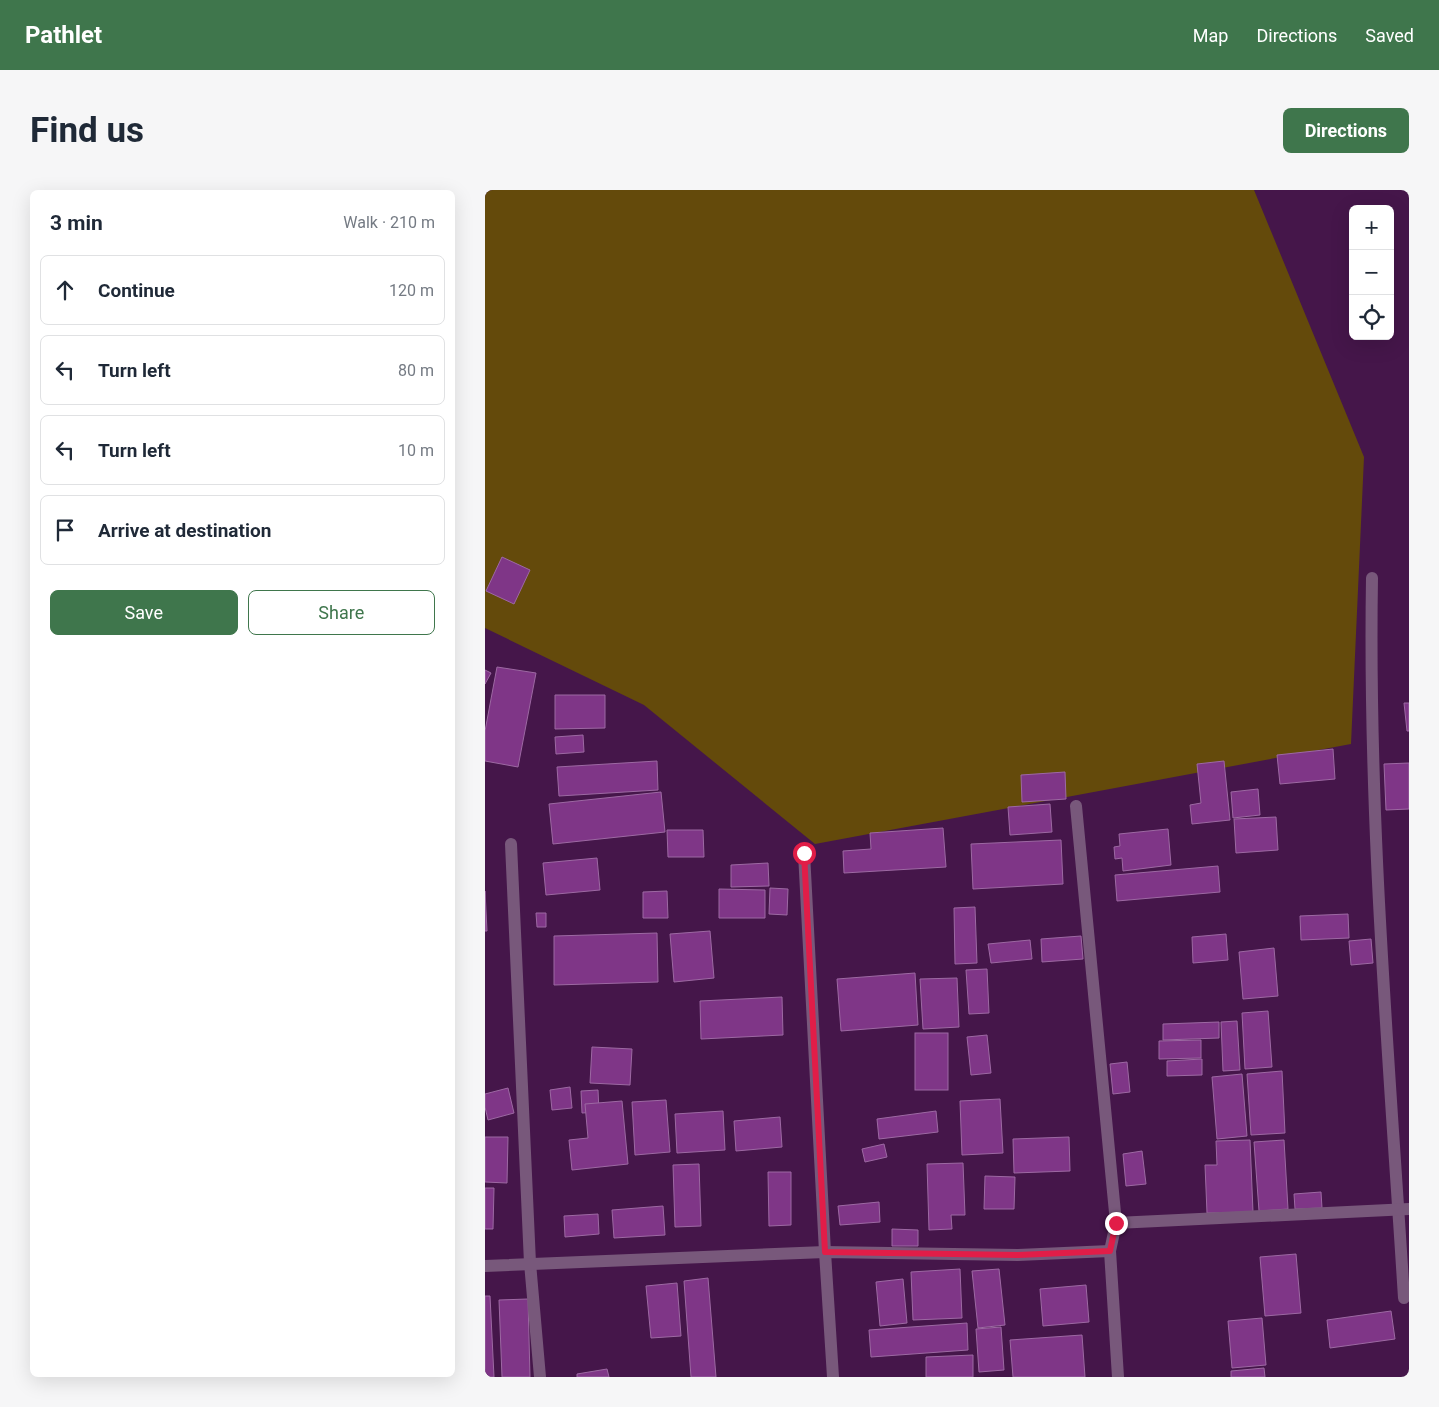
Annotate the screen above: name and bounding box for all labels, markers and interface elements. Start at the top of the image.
text: Pathlet [25,21,102,49]
text: Map [1193,25,1228,46]
text: Directions [1256,25,1337,46]
text: Saved [1365,25,1414,46]
button: Directions [1283,108,1409,153]
text: Find us [30,110,144,151]
map controls [1349,205,1394,340]
button: + [1349,205,1394,250]
text: 3 min [50,211,103,235]
text: Walk · 210 m [343,213,435,232]
button: − [1349,250,1394,295]
icon: ahead [51,276,79,304]
text: Continue [98,279,175,302]
text: 120 m [389,281,434,300]
button: locate [1349,295,1394,340]
icon: left [51,356,79,384]
text: Turn left [98,359,171,382]
text: 80 m [398,361,434,380]
icon: left [51,436,79,464]
text: Turn left [98,439,171,462]
text: 10 m [398,441,434,460]
icon: arrive [51,516,79,544]
text: Arrive at destination [98,519,271,542]
button: Save [50,590,238,635]
button: Share [248,590,435,635]
route start [793,842,816,865]
route end [1105,1212,1128,1235]

